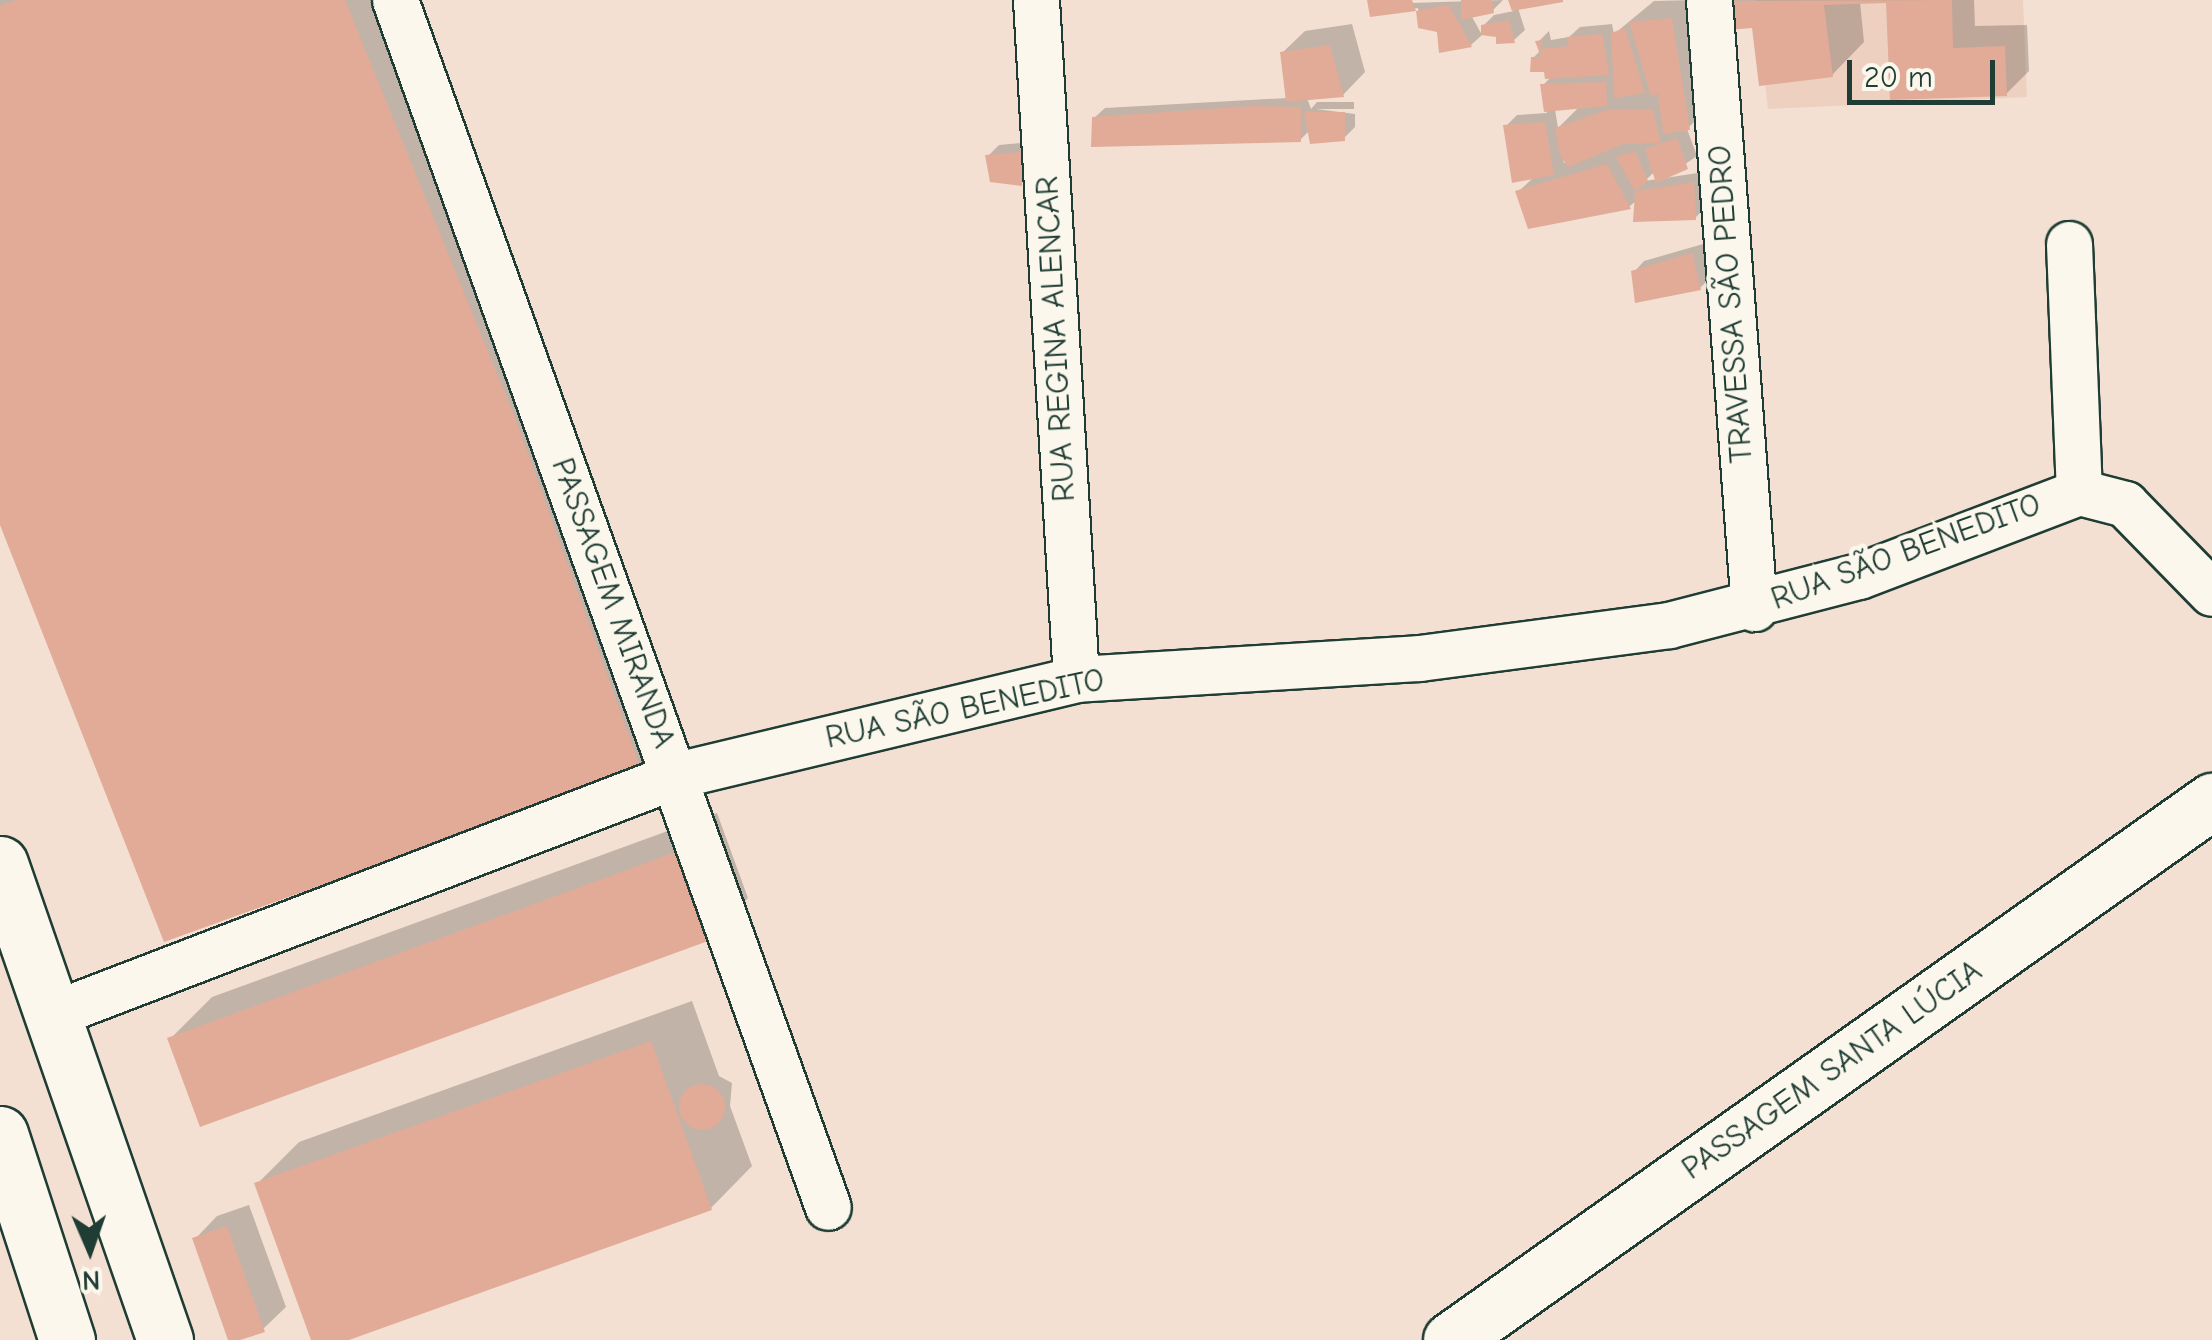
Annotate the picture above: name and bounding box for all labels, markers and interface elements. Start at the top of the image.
scale bar [1852,40,2000,102]
text: 20 m [1864,60,1933,95]
street label: TRAVESSA SÃO PEDRO [1701,144,1761,464]
street label: RUA REGINA ALENCAR [1028,175,1084,503]
street label: PASSAGEM MIRANDA [543,453,683,753]
street label: RUA SÃO BENEDITO [1766,485,2046,619]
street label: RUA SÃO BENEDITO [822,661,1108,757]
street label: PASSAGEM SANTA LÚCIA [1675,952,1989,1188]
north arrow [40,1200,140,1300]
text: N [81,1264,101,1296]

